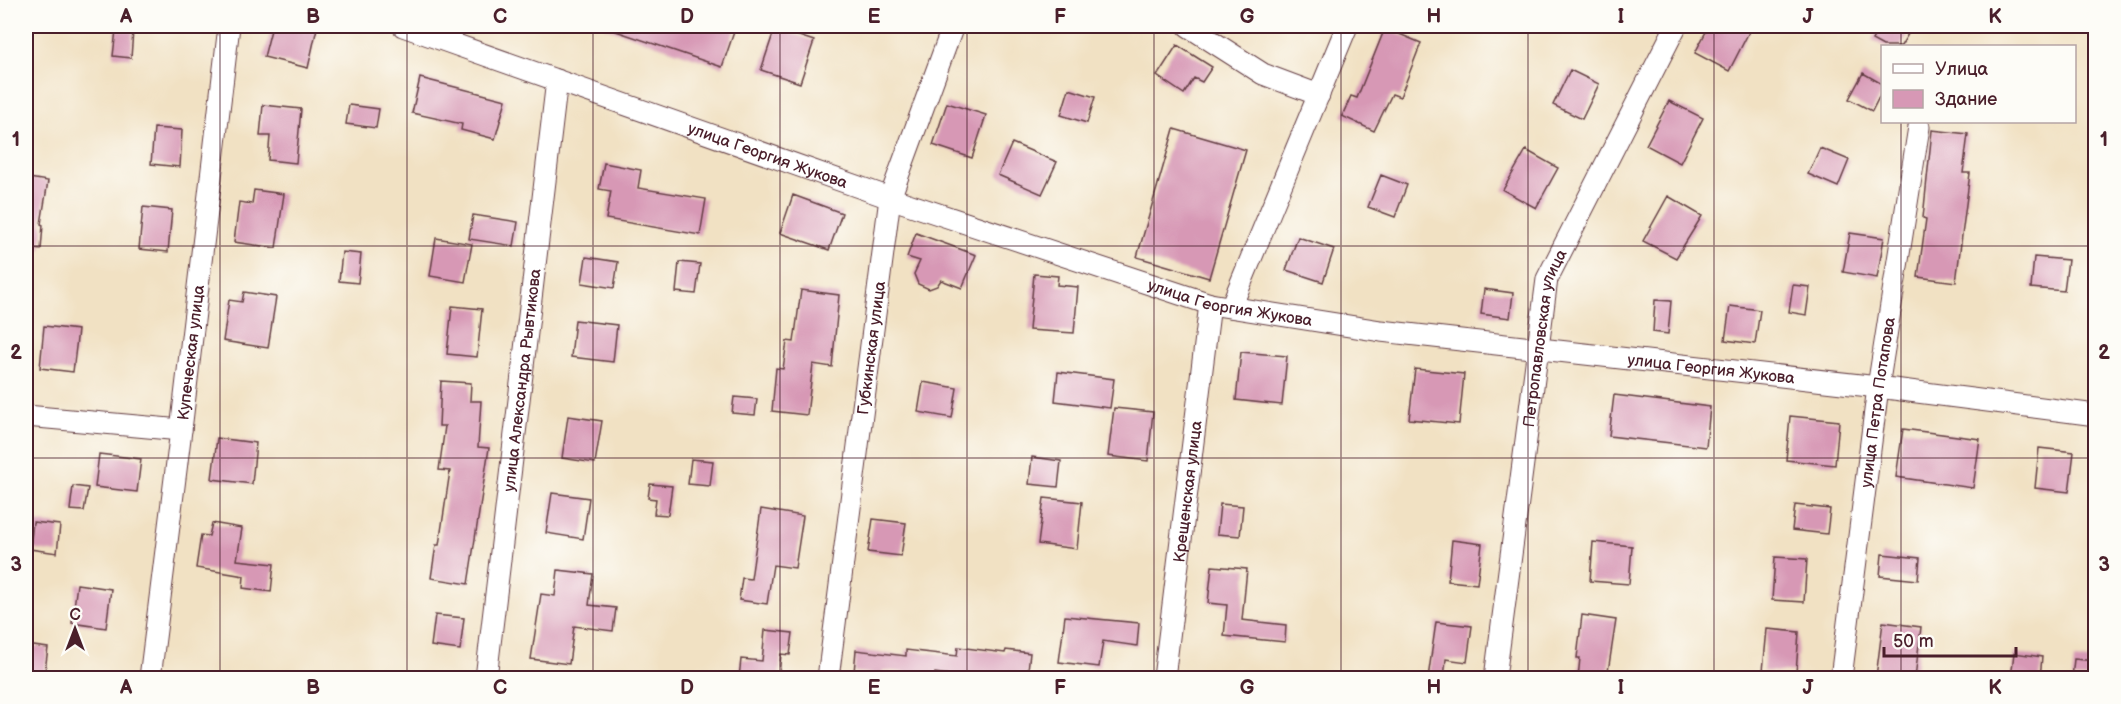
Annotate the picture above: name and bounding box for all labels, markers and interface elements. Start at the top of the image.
text: A [119,5,133,29]
text: B [306,5,320,29]
text: C [493,5,507,29]
text: D [680,5,694,29]
text: E [868,5,881,29]
text: F [1054,5,1066,29]
text: G [1240,5,1255,29]
text: H [1427,5,1441,29]
text: I [1618,5,1624,29]
text: J [1803,5,1815,29]
text: K [1988,5,2002,29]
legend [1881,45,2076,123]
text: Улица [1935,59,1989,80]
text: Здание [1935,89,1997,110]
street label: улица Георгия Жукова [685,119,850,193]
text: 1 [12,128,20,152]
text: 1 [2100,128,2108,152]
street label: Петропавловская улица [1520,246,1572,428]
street label: улица Александра Рывтикова [500,267,546,493]
street label: улица Георгия Жукова [1145,276,1314,331]
street label: Губкинская улица [854,279,890,416]
street label: Купеческая улица [174,283,209,421]
street label: улица Петра Потапова [1857,315,1900,489]
text: 2 [10,341,22,365]
text: 2 [2098,341,2110,365]
street label: улица Георгия Жукова [1626,351,1796,389]
street label: Крещенская улица [1170,419,1207,563]
text: 3 [10,553,22,577]
text: 3 [2098,553,2110,577]
north arrow [45,599,105,659]
text: С [69,606,81,625]
scale bar [1884,620,2016,658]
text: 50 m [1893,631,1934,652]
text: A [119,676,133,700]
text: B [306,676,320,700]
text: C [493,676,507,700]
text: D [680,676,694,700]
text: E [868,676,881,700]
text: F [1054,676,1066,700]
text: G [1240,676,1255,700]
text: H [1427,676,1441,700]
text: I [1618,676,1624,700]
text: J [1803,676,1815,700]
text: K [1988,676,2002,700]

